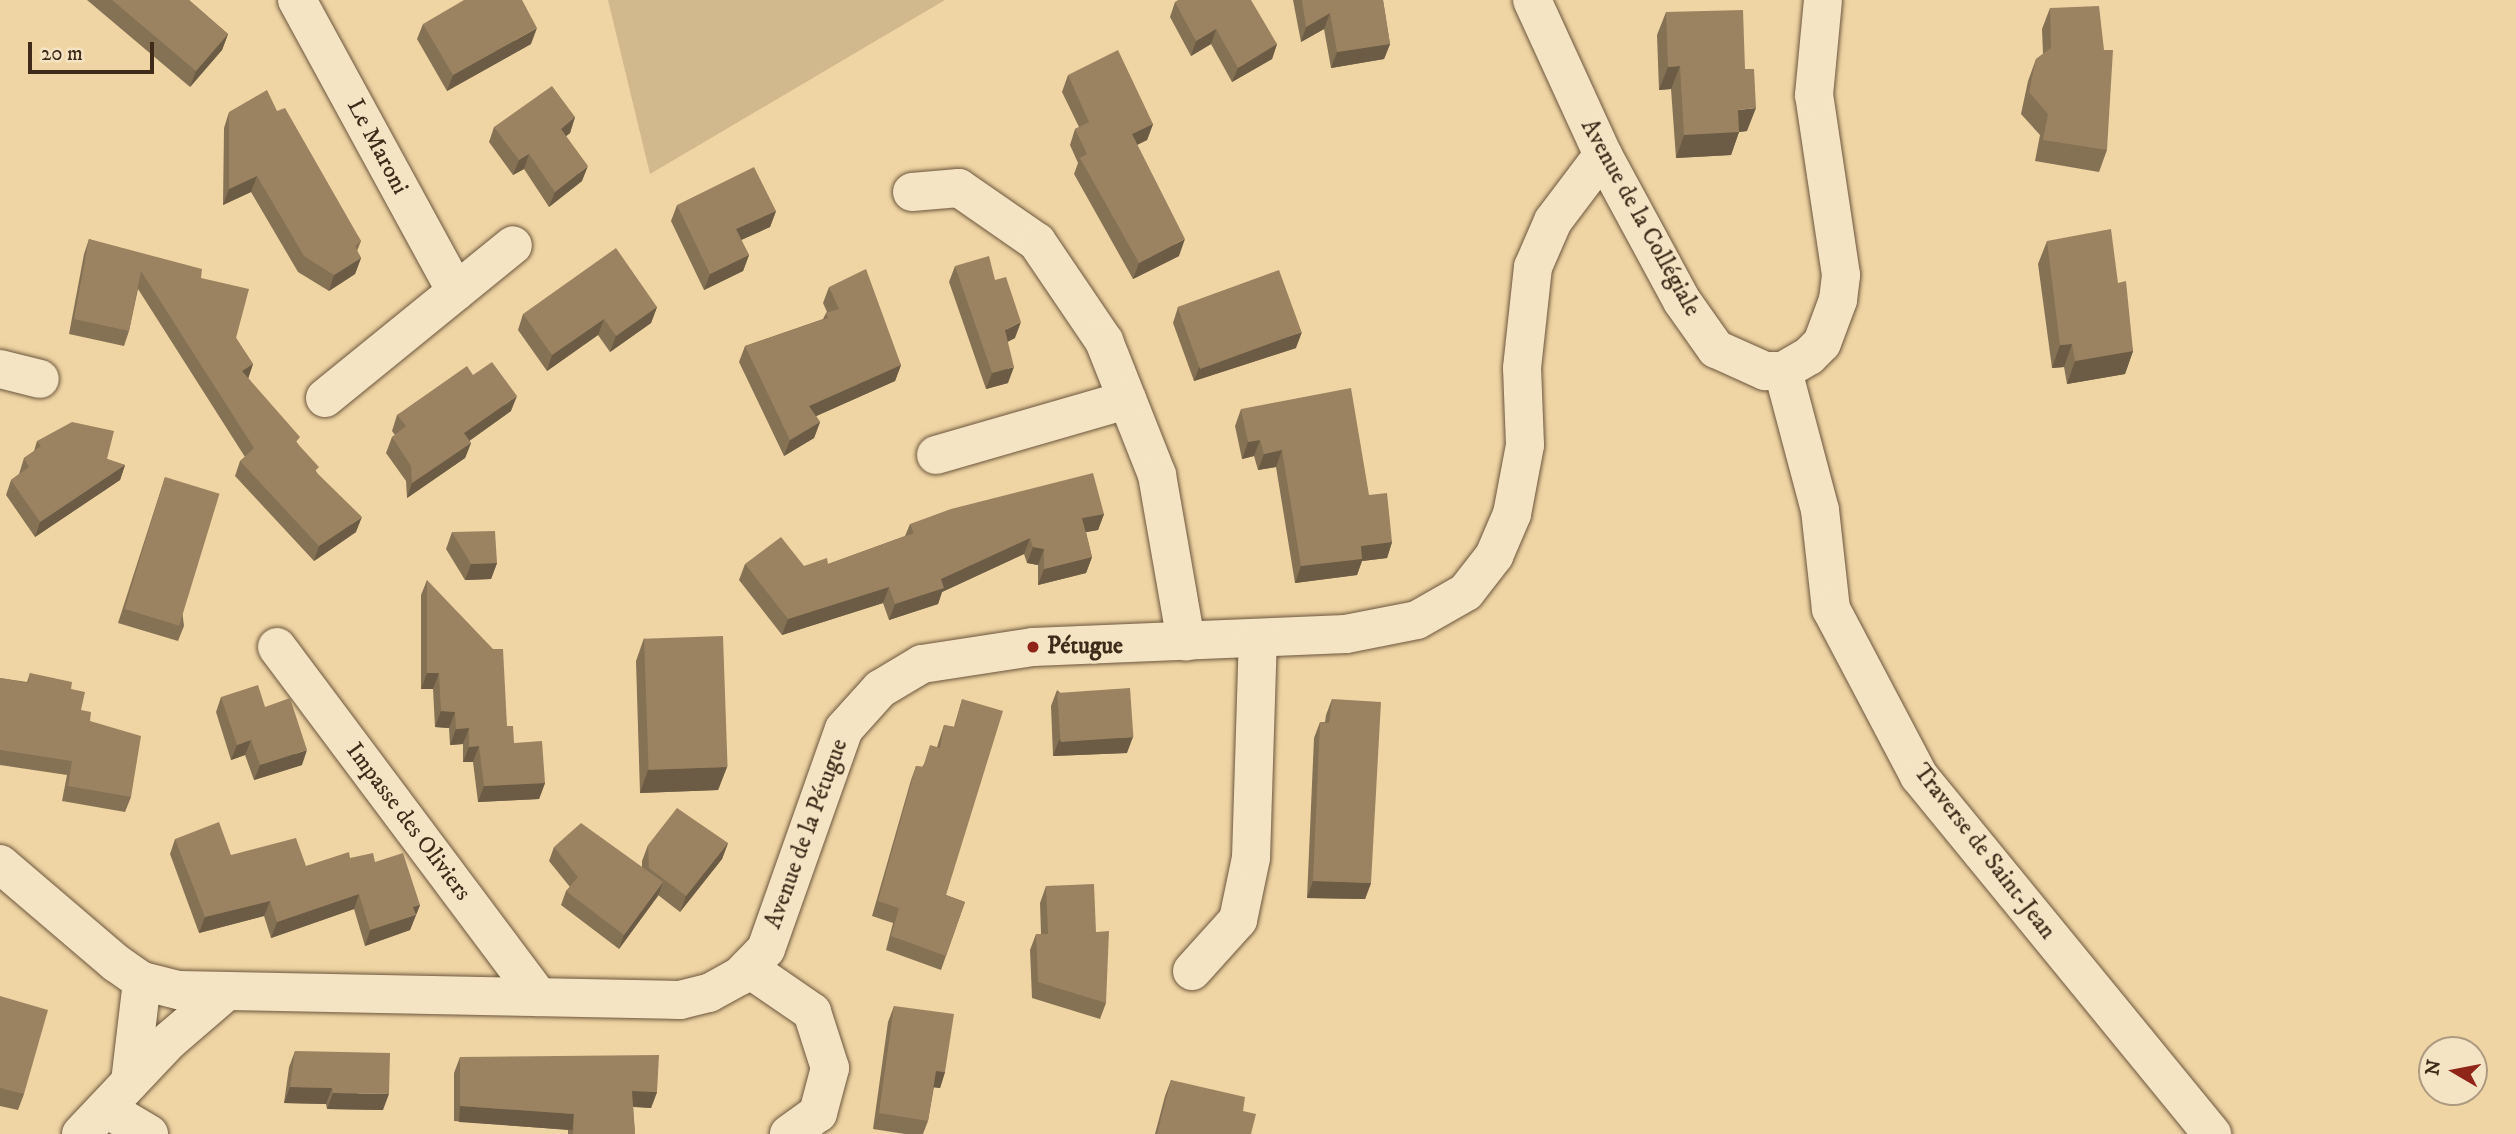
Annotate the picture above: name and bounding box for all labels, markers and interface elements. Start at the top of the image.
scale bar [32,28,158,72]
text: 20 m [41,41,83,67]
street label: Le Maroni [340,94,414,200]
street label: Avenue de la Collégiale [1574,114,1706,322]
place label: Pétugue [1047,633,1123,661]
marker: Pétugue [1025,639,1041,655]
street label: Avenue de la Pétugue [759,735,855,933]
street label: Impasse des Oliviers [339,737,477,907]
street label: Traverse de Saint-Jean [1907,758,2061,946]
north arrow [2418,1036,2488,1106]
text: N [2421,1058,2446,1077]

